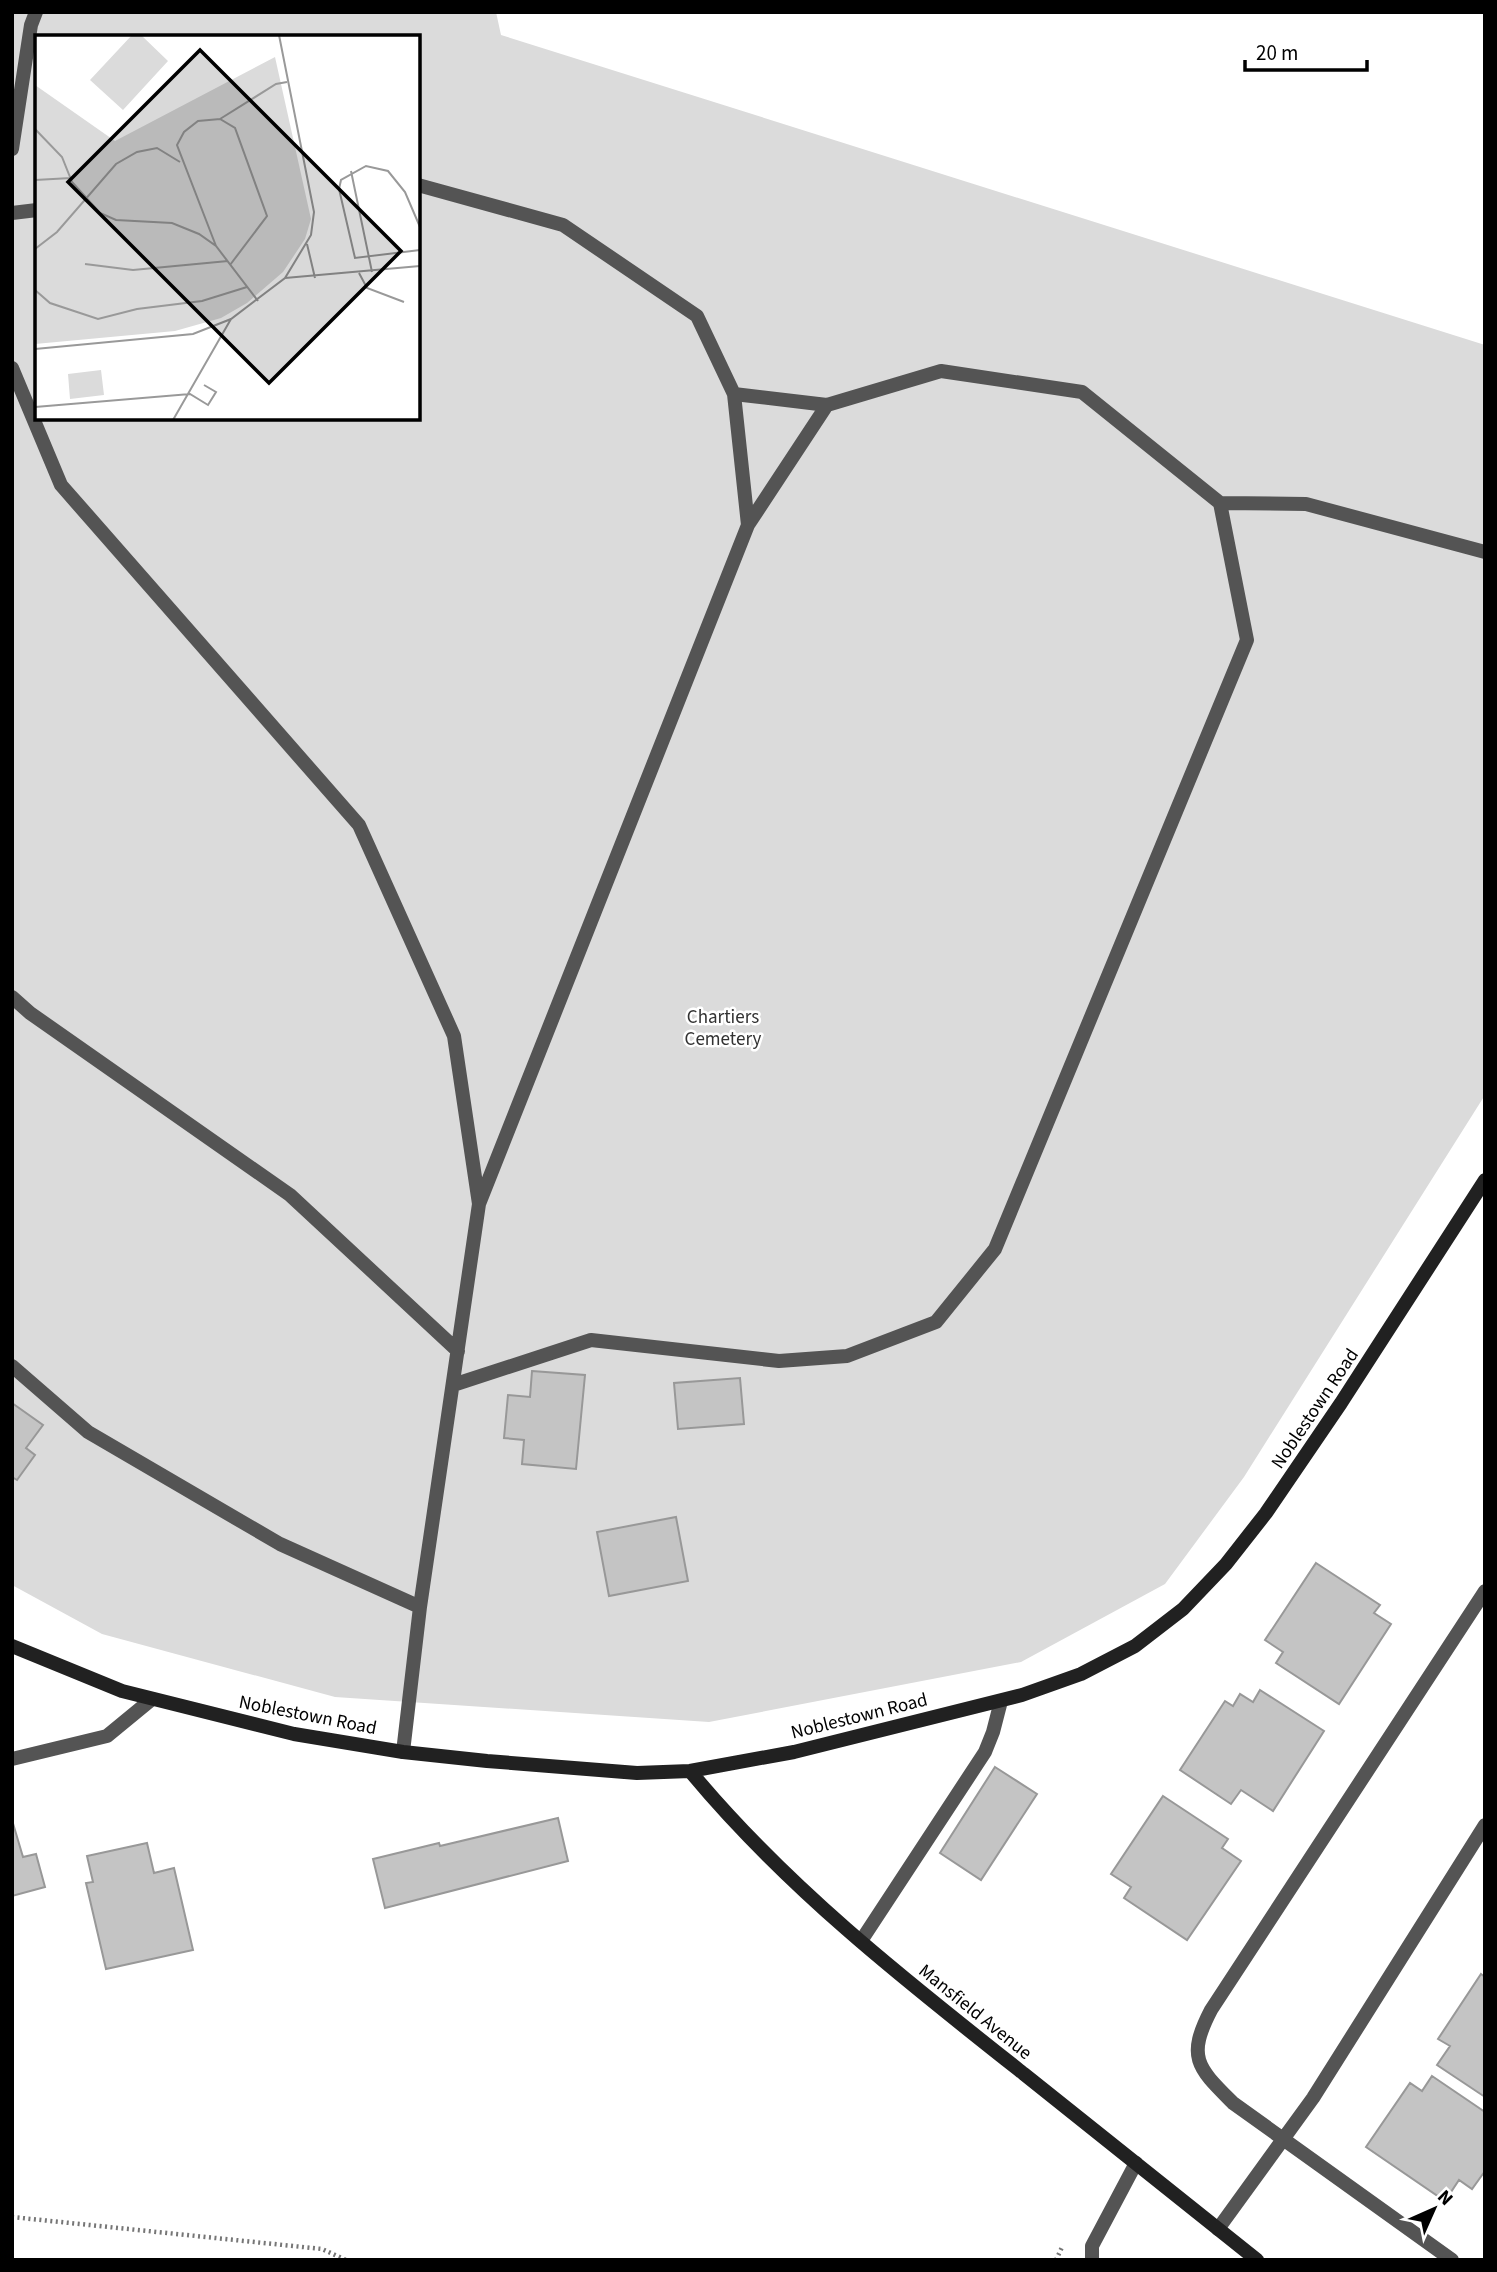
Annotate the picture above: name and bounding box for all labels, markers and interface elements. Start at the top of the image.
scale bar [1245,28,1368,72]
inset map [35,35,420,420]
text: 20 m [1256,38,1298,68]
park label: Chartiers Cemetery [685,1004,762,1053]
street label: Noblestown Road [1265,1343,1366,1474]
street label: Noblestown Road [788,1686,931,1746]
street label: Noblestown Road [236,1689,379,1742]
street label: Mansfield Avenue [912,1958,1038,2066]
north arrow [1399,2174,1469,2244]
text: N [1431,2184,1459,2212]

